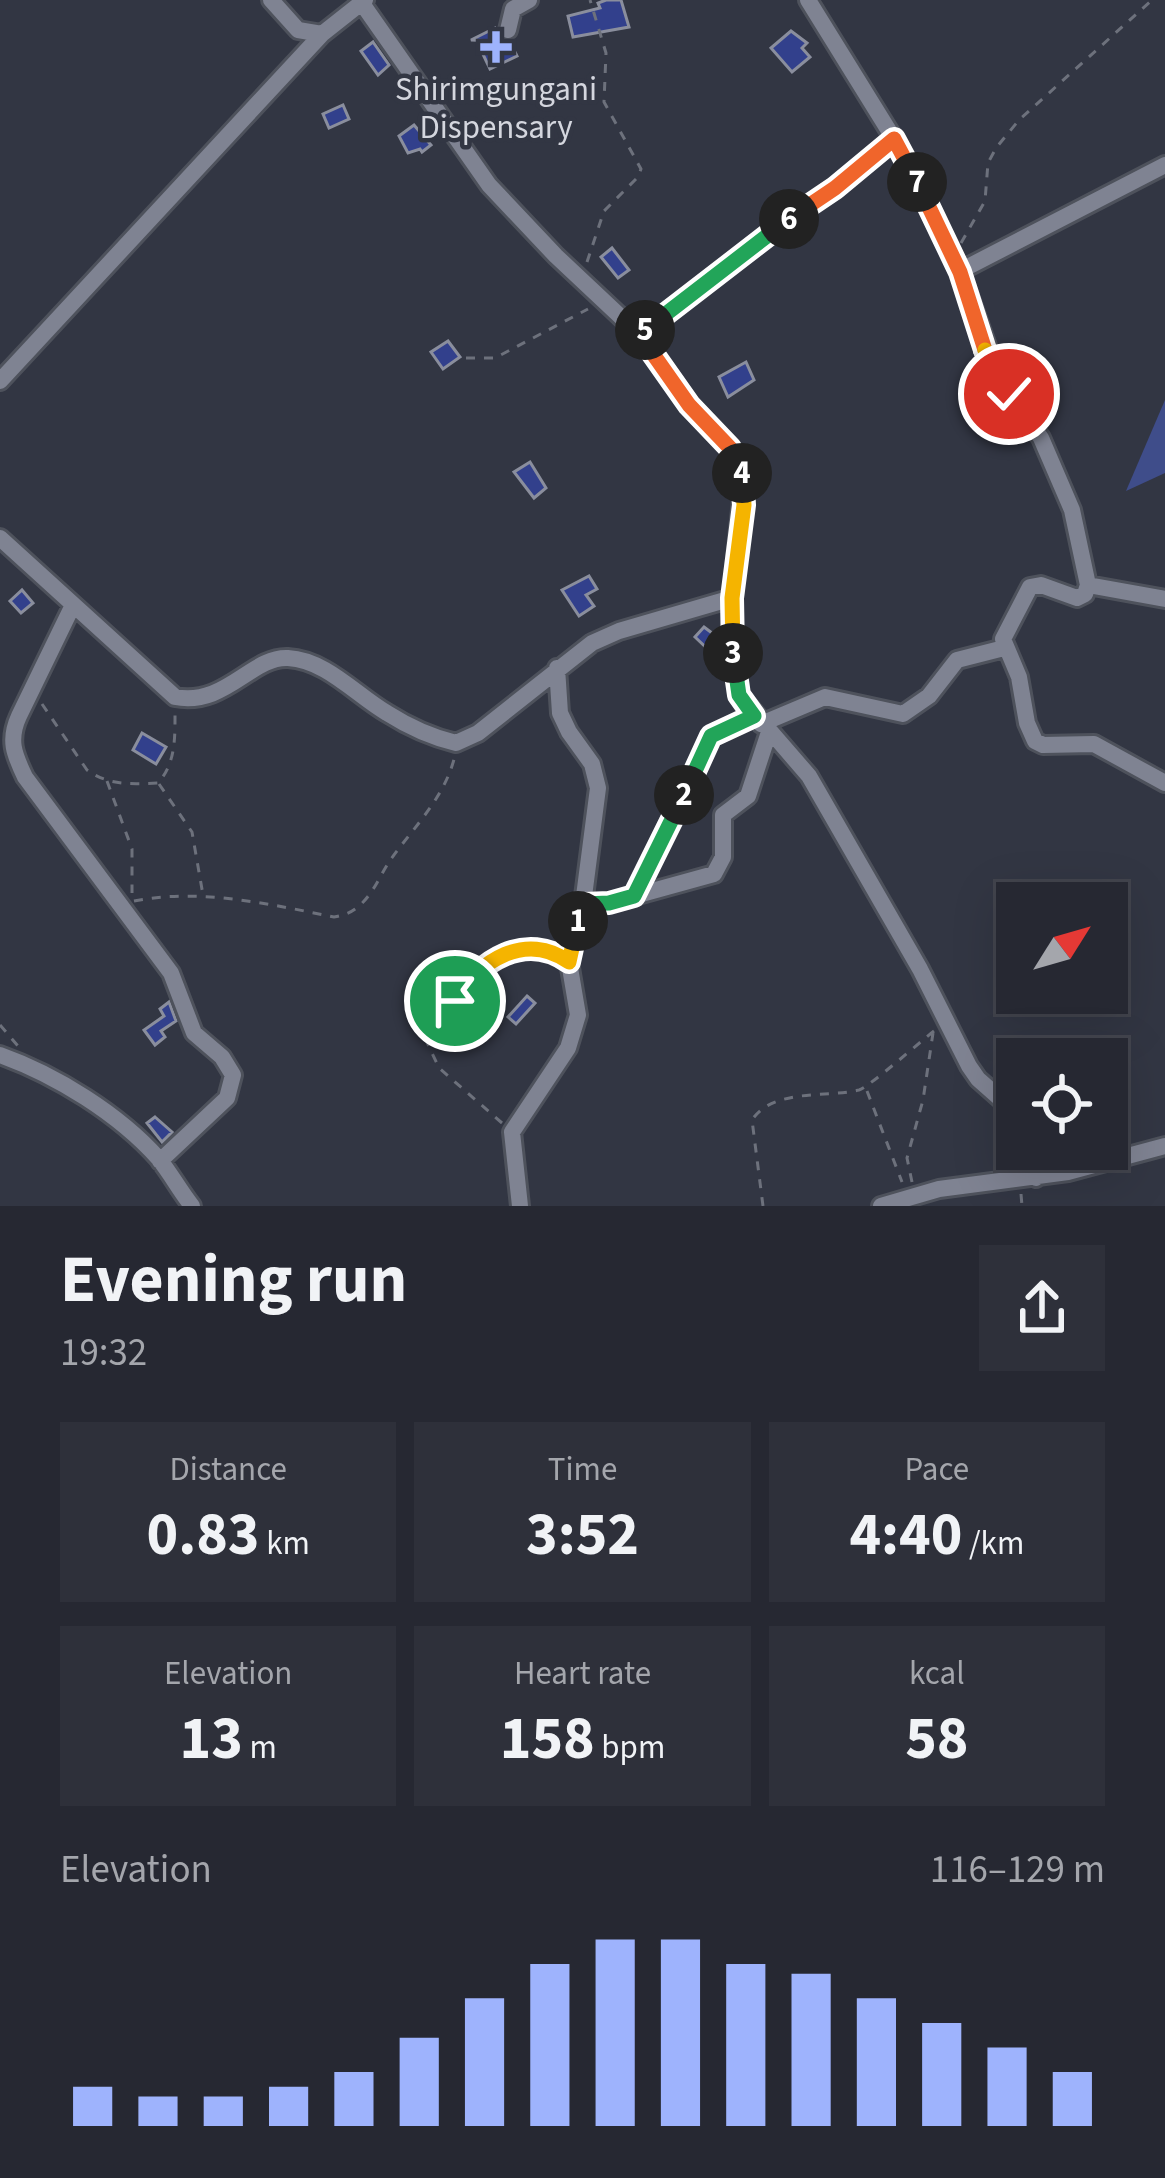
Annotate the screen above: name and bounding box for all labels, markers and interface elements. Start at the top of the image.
marker: Shirimgungani Dispensary [480,31,512,63]
place label: Shirimgungani Dispensary [395,66,597,151]
pin: 7 [887,152,947,212]
text: 7 [908,158,926,205]
pin: 6 [759,189,819,249]
text: 6 [780,195,798,242]
pin: 5 [615,300,675,360]
text: 5 [636,306,654,353]
pin [958,343,1060,445]
icon: check [976,361,1042,427]
pin: 4 [712,443,772,503]
text: 4 [733,449,751,496]
pin: 3 [703,623,763,683]
text: 3 [724,629,742,676]
pin: 2 [654,765,714,825]
text: 2 [675,771,693,818]
north arrow [996,882,1128,1014]
map controls [996,882,1128,1170]
pin: 1 [548,891,608,951]
text: 1 [569,897,587,944]
pin [404,950,506,1052]
icon: arrive [422,968,488,1034]
button: locate [996,1038,1128,1170]
text: Evening run [60,1233,407,1327]
button: share [979,1245,1105,1371]
text: 19:32 [60,1325,147,1381]
text: Distance [169,1446,287,1493]
text: Time [548,1446,617,1493]
text: Pace [905,1446,969,1493]
text: 0.83 [146,1493,260,1578]
text: 3:52 [526,1493,639,1578]
text: 4:40 [849,1493,962,1578]
text: km [260,1520,310,1567]
text: /km [962,1520,1024,1567]
text: Elevation [164,1650,292,1697]
text: Heart rate [514,1650,651,1697]
text: kcal [909,1650,965,1697]
text: 13 [179,1697,243,1782]
text: 158 [500,1697,595,1782]
text: 58 [905,1697,969,1782]
text: m [243,1724,277,1771]
text: bpm [595,1724,665,1771]
text: Elevation [60,1842,212,1898]
text: 116–129 m [930,1842,1105,1898]

